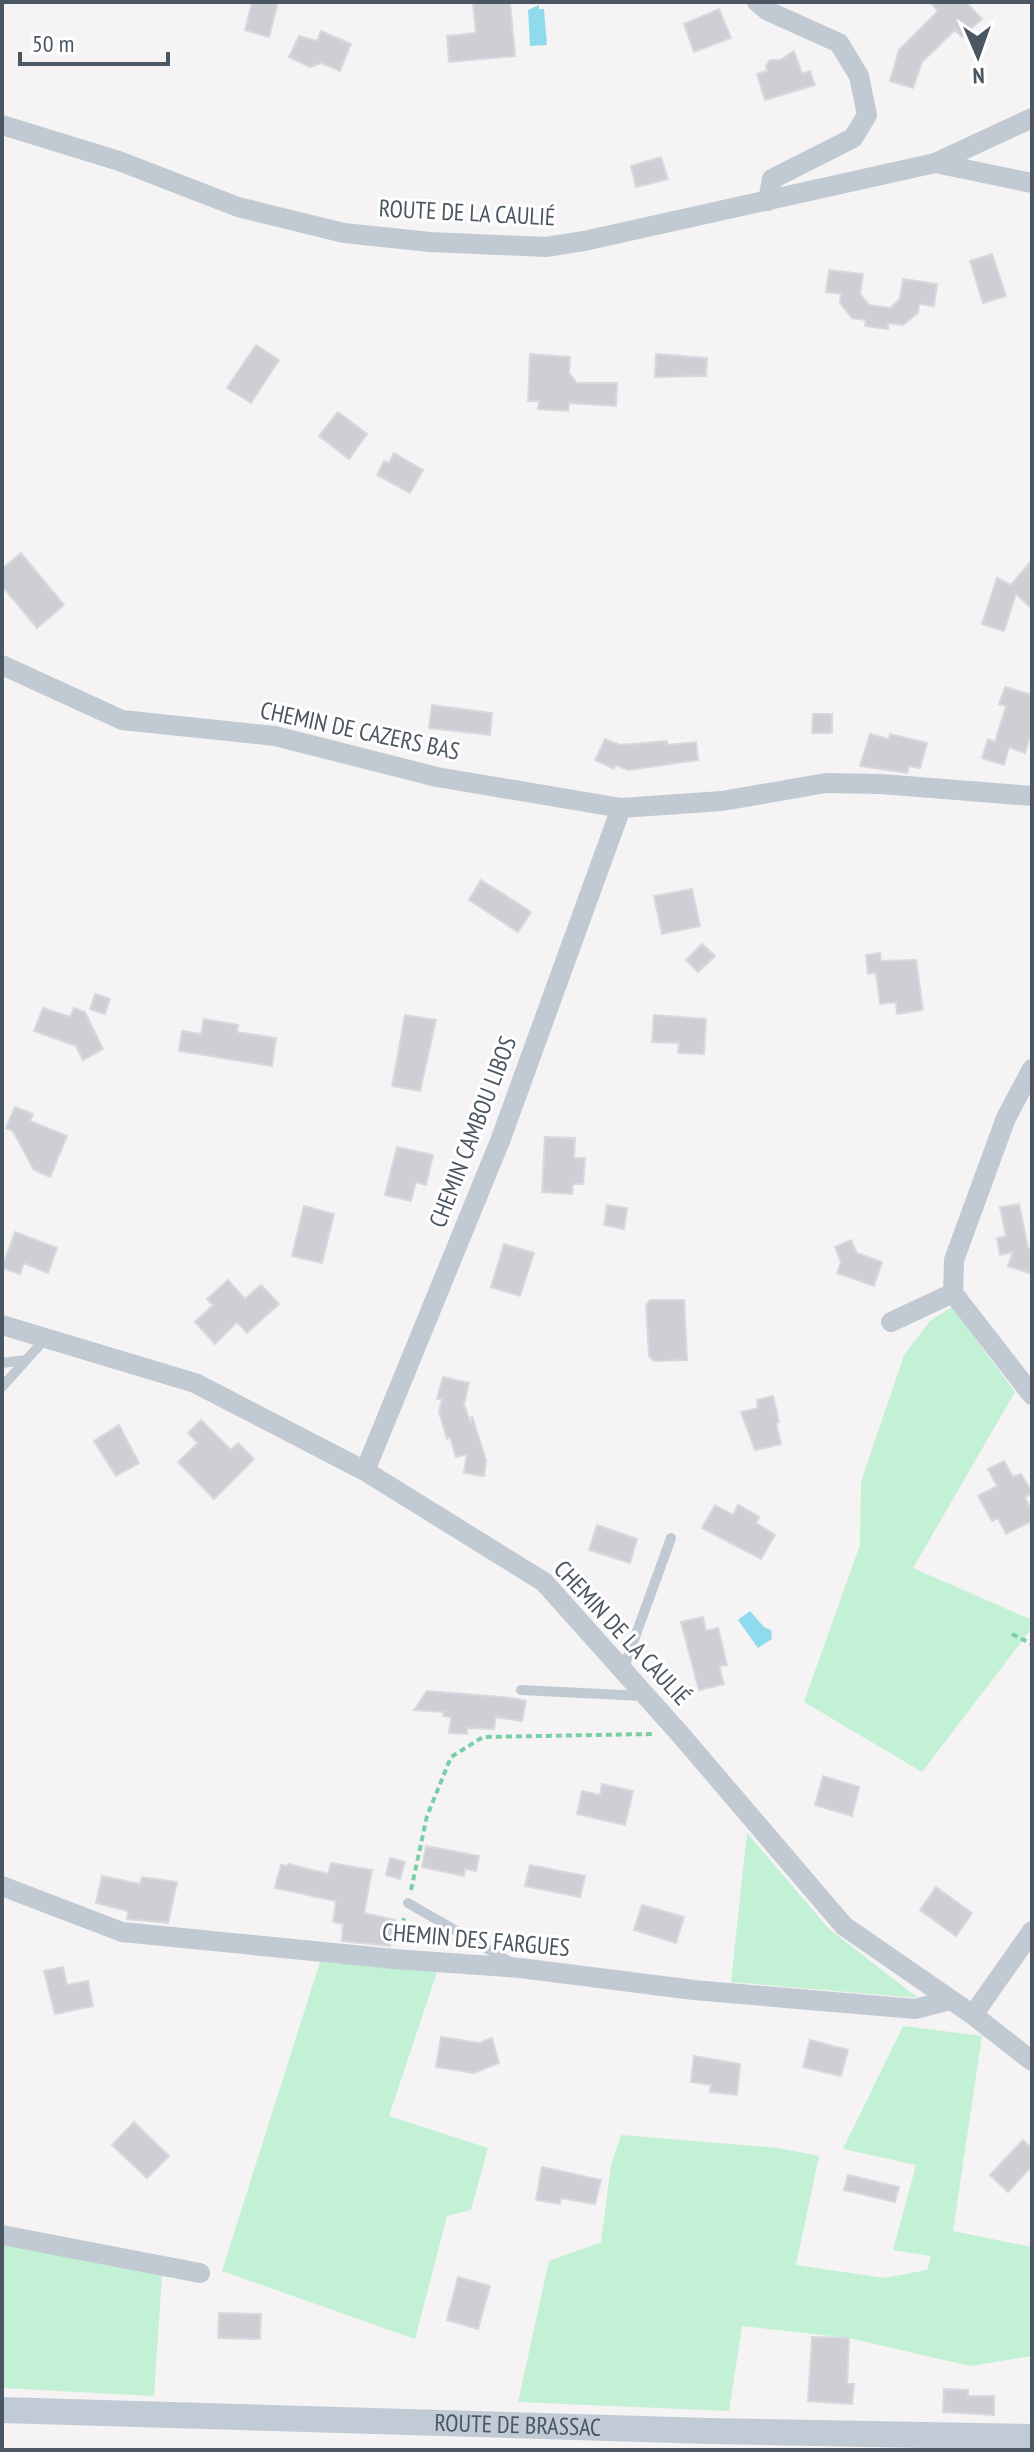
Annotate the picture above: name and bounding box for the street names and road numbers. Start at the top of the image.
street label: ROUTE DE LA CAULIÉ [378,192,556,233]
street label: CHEMIN DE CAZERS BAS [258,694,463,767]
street label: CHEMIN CAMBOU LIBOS [422,1032,523,1232]
street label: CHEMIN DE LA CAULIÉ [547,1554,697,1712]
street label: CHEMIN DES FARGUES [381,1916,571,1963]
street label: ROUTE DE BRASSAC [434,2407,602,2443]

